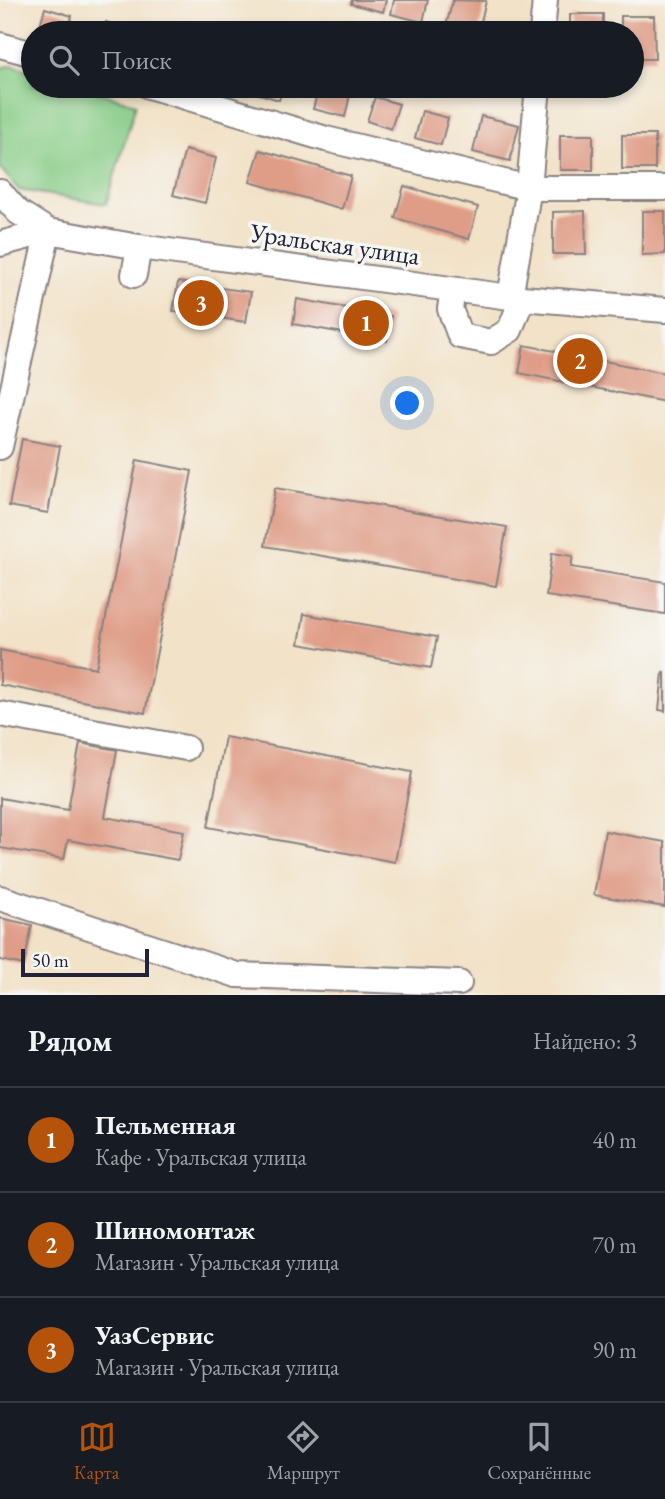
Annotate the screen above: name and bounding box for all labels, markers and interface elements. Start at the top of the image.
search box [21,21,644,98]
icon: search [45,41,83,79]
text: Поиск [101,43,172,77]
street label: Уральская улица [247,215,423,273]
pin: 3 [178,277,224,329]
pin: 1 [343,297,389,349]
pin: 2 [557,335,603,387]
your location [390,386,424,420]
scale bar [21,946,149,978]
text: 50 m [32,948,69,973]
text: Рядом [28,1021,112,1060]
text: Найдено: 3 [533,1026,637,1056]
text: Пельменная [95,1108,236,1142]
text: 1 [45,1125,57,1155]
text: 40 m [592,1125,637,1155]
text: Кафе · Уральская улица [95,1142,307,1172]
text: Шиномонтаж [95,1213,255,1247]
text: 2 [45,1230,57,1260]
text: 70 m [592,1230,637,1260]
text: Магазин · Уральская улица [95,1247,339,1277]
text: УазСервис [95,1318,214,1352]
text: 3 [45,1335,57,1365]
text: 90 m [592,1335,637,1365]
text: Магазин · Уральская улица [95,1352,339,1382]
tab: Карта [74,1418,119,1485]
tab: Маршрут [267,1418,340,1485]
tab: Сохранённые [488,1418,591,1485]

